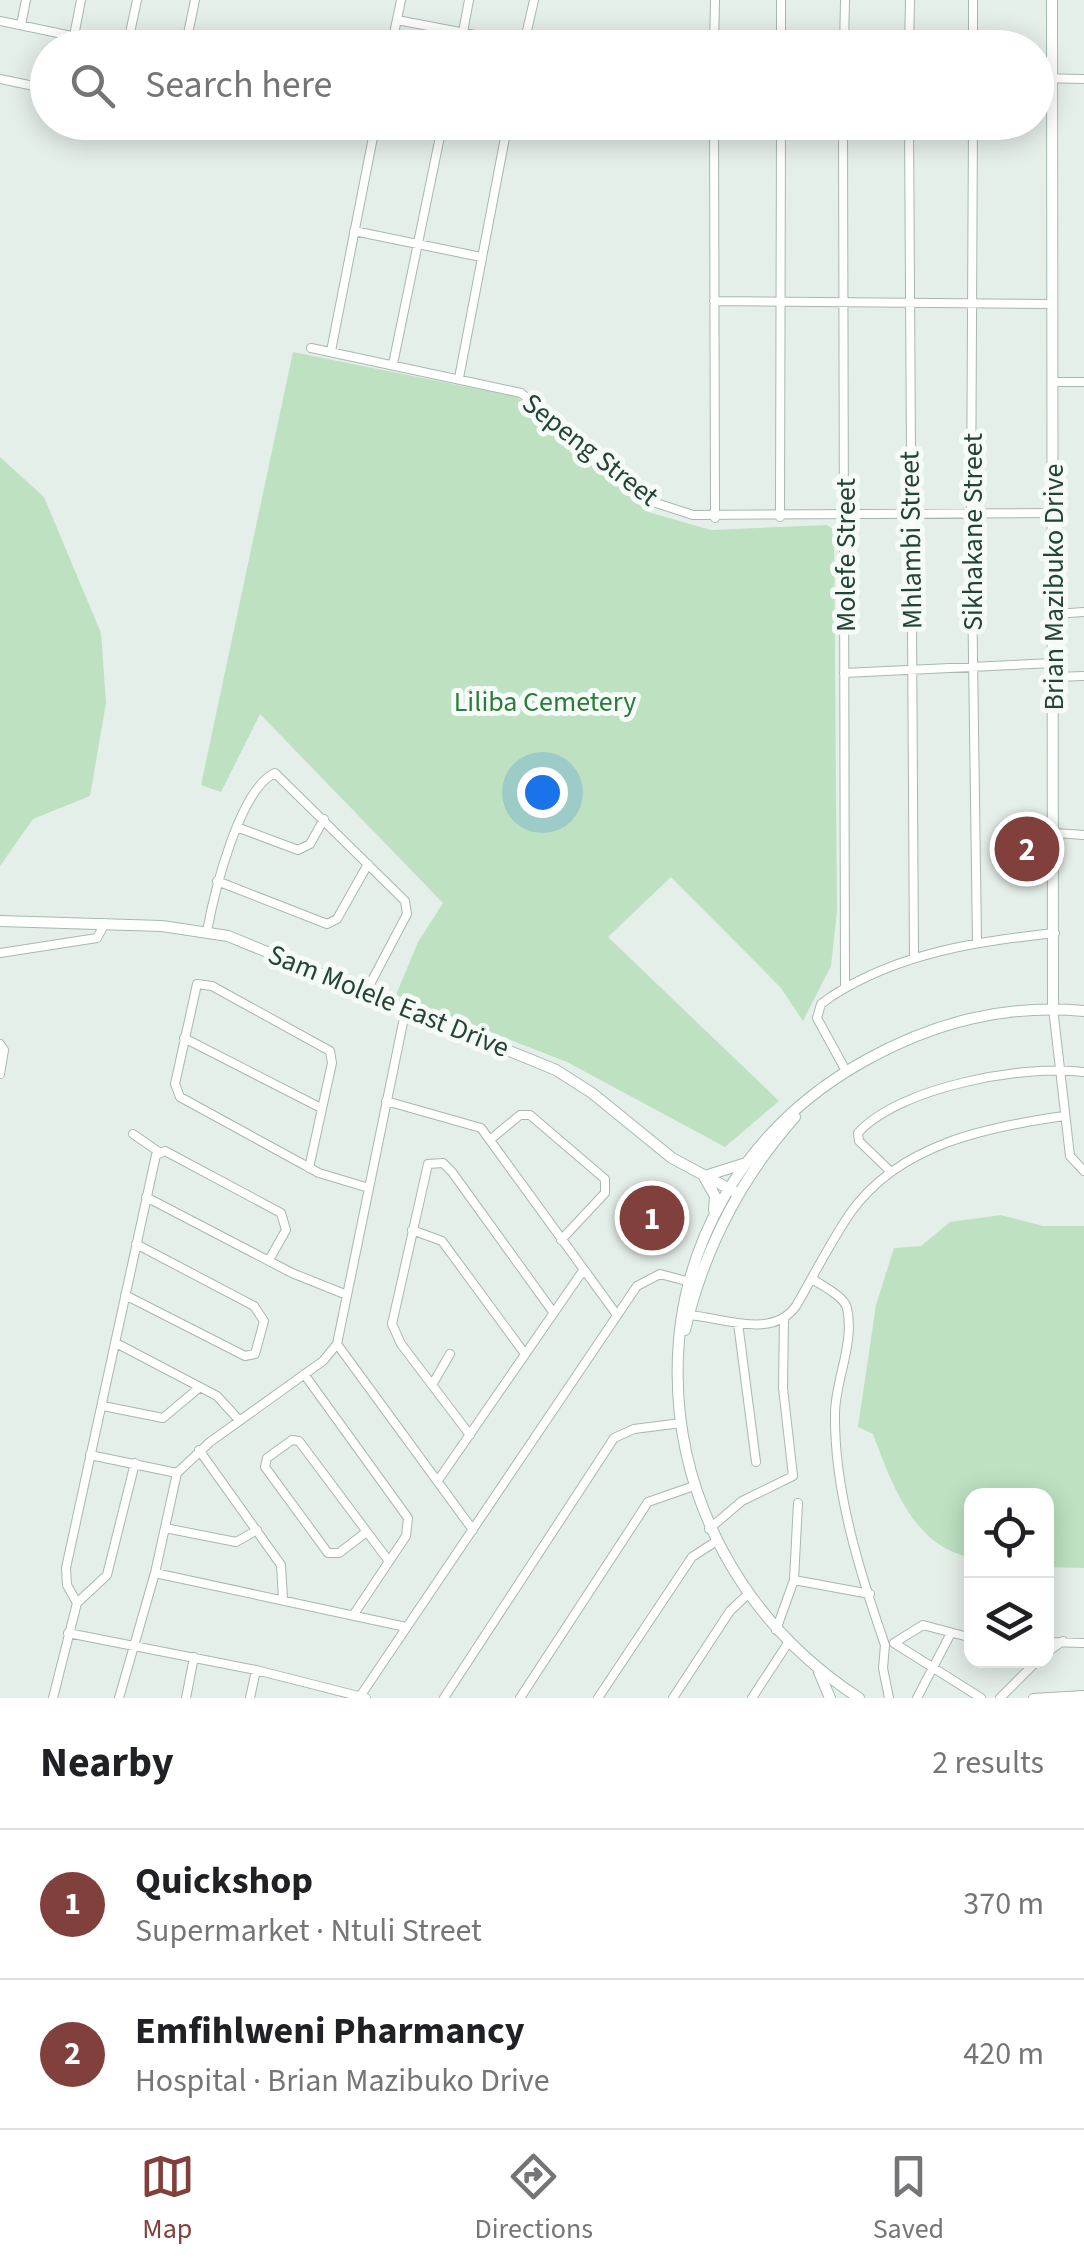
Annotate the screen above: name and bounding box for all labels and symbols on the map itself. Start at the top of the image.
street label: Sepeng Street [514,384,668,516]
street label: Sikhakane Street [953,433,993,631]
street label: Mhlambi Street [889,450,933,629]
street label: Brian Mazibuko Drive [1034,464,1074,710]
street label: Molefe Street [826,477,866,632]
park label: Liliba Cemetery [454,682,636,722]
your location [517,767,568,818]
pin: 2 [994,812,1060,886]
street label: Sam Molele East Drive [262,934,515,1068]
pin: 1 [620,1180,684,1256]

